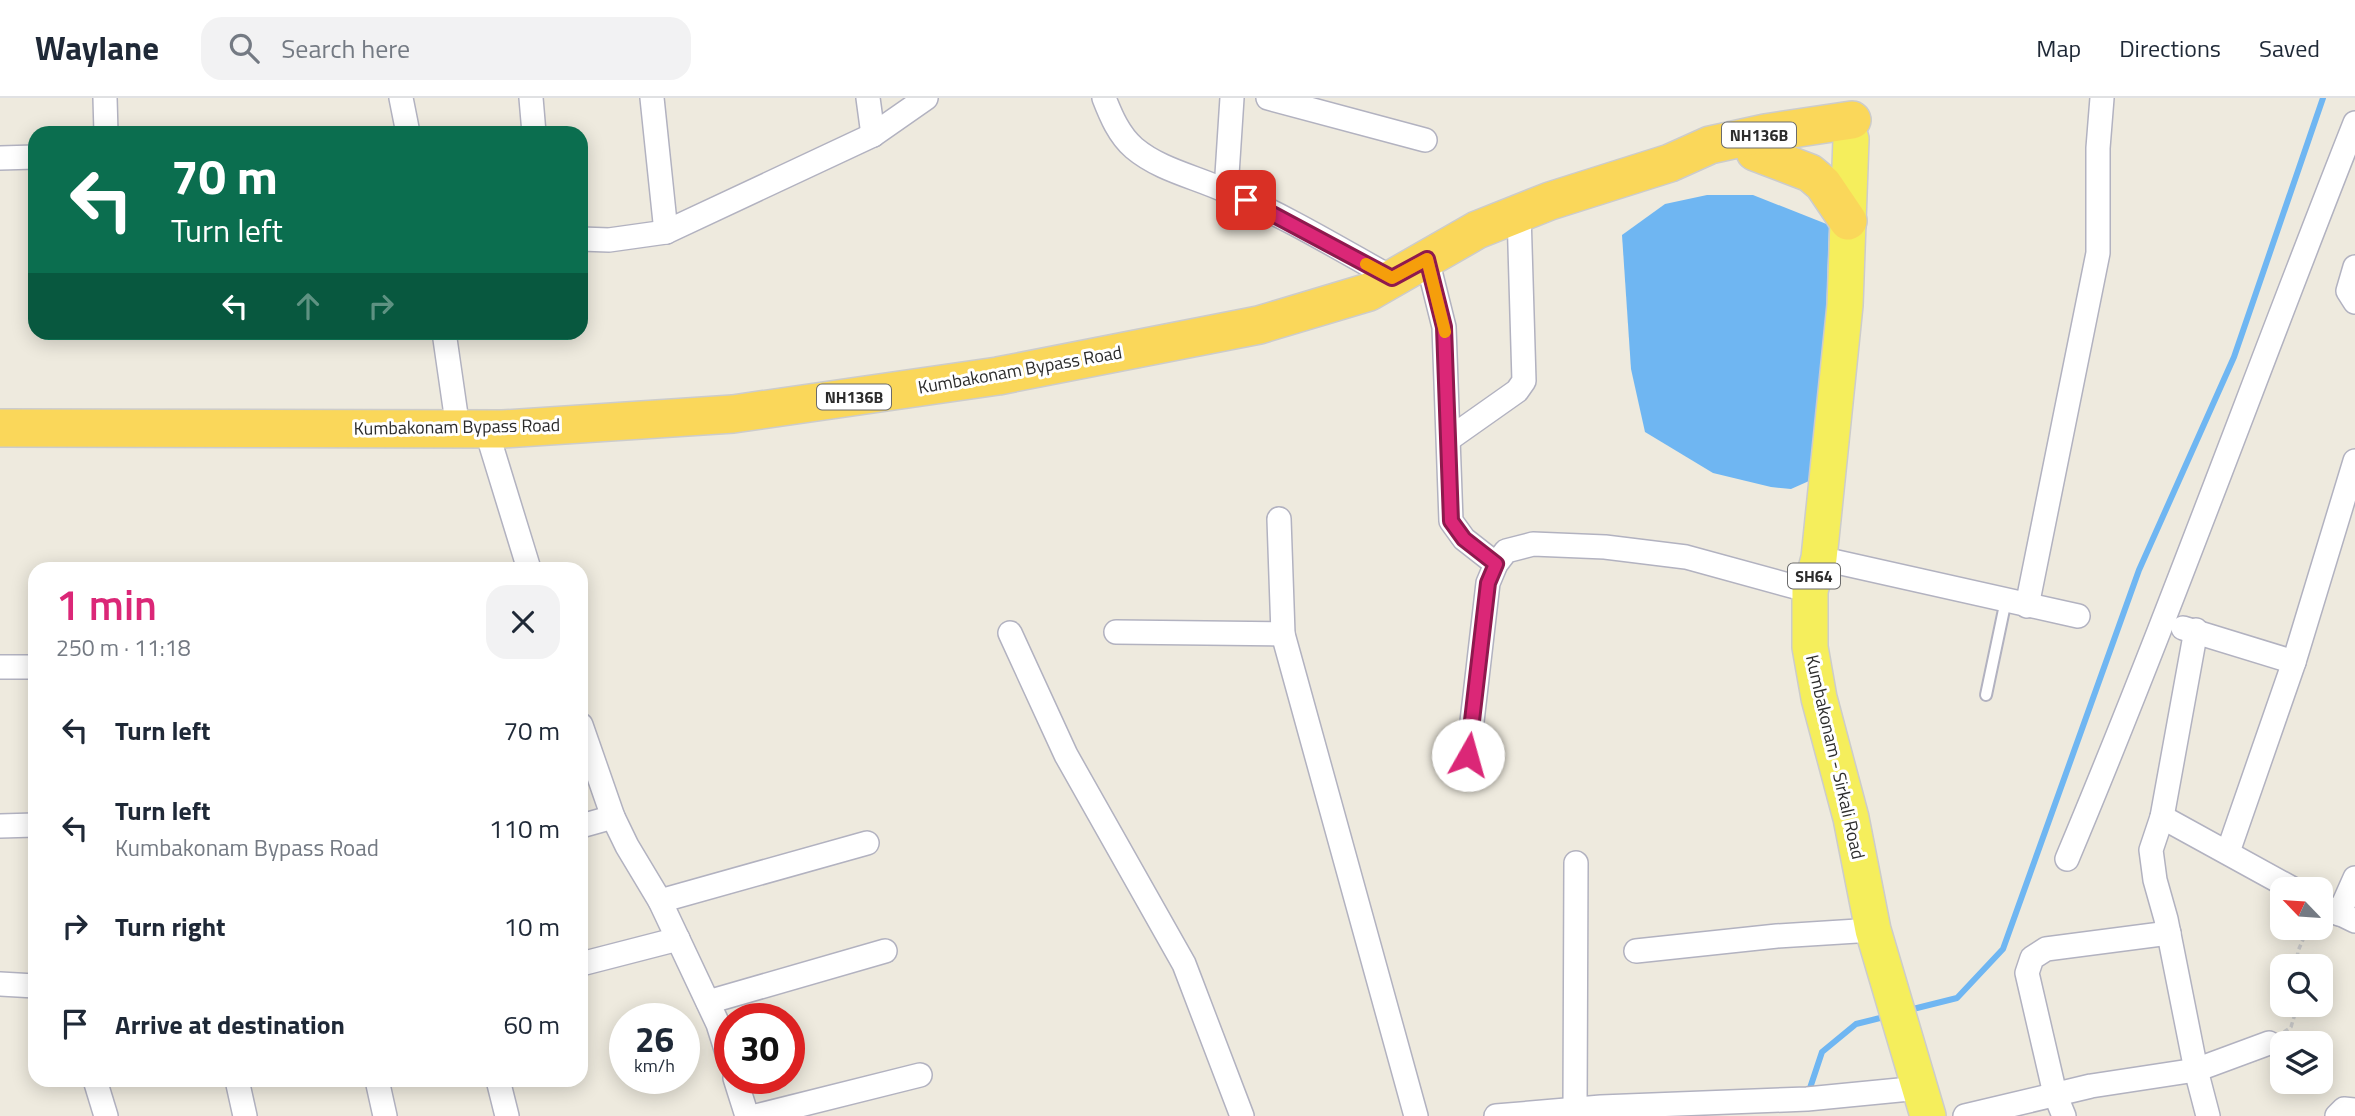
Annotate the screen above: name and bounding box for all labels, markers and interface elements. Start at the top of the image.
search box [201,17,691,80]
text: Waylane [35,23,159,73]
icon: search [225,29,263,67]
text: Search here [281,29,410,68]
text: Map [2036,30,2081,66]
text: Directions [2119,30,2221,66]
text: Saved [2259,30,2320,66]
road number: NH136B [1722,122,1796,148]
text: 70 m [171,138,278,213]
icon: left [56,154,147,245]
pin [1216,170,1276,230]
icon: arrive [1227,181,1265,219]
text: Turn left [171,206,283,254]
icon: left [216,287,254,325]
icon: ahead [289,287,327,325]
icon: right [362,287,400,325]
street label: Kumbakonam Bypass Road [916,338,1124,401]
road number: NH136B [817,384,891,410]
street label: Kumbakonam Bypass Road [353,411,561,442]
road number: SH64 [1788,564,1840,589]
text: 1 min [56,572,157,636]
button: close [486,585,560,659]
text: 250 m · 11:18 [56,630,191,665]
street label: Kumbakonam - Sirkali Road [1799,652,1872,862]
icon: left [56,711,94,749]
text: Turn left [115,711,210,750]
text: 70 m [503,711,560,750]
position arrow [1431,718,1505,792]
text: Turn left [115,791,210,830]
icon: left [56,809,94,847]
text: 110 m [489,809,560,848]
text: Kumbakonam Bypass Road [115,830,379,865]
north arrow [2270,877,2333,940]
map controls [2270,877,2333,1094]
icon: right [56,907,94,945]
text: Turn right [115,907,226,946]
text: 10 m [503,907,560,946]
button: search [2270,954,2333,1017]
speed limit sign: 30 [714,1003,805,1094]
icon: arrive [56,1005,94,1043]
text: Arrive at destination [115,1005,345,1044]
text: 60 m [503,1005,560,1044]
text: 26 [635,1012,674,1066]
button: layers [2270,1031,2333,1094]
text: km/h [634,1052,675,1079]

